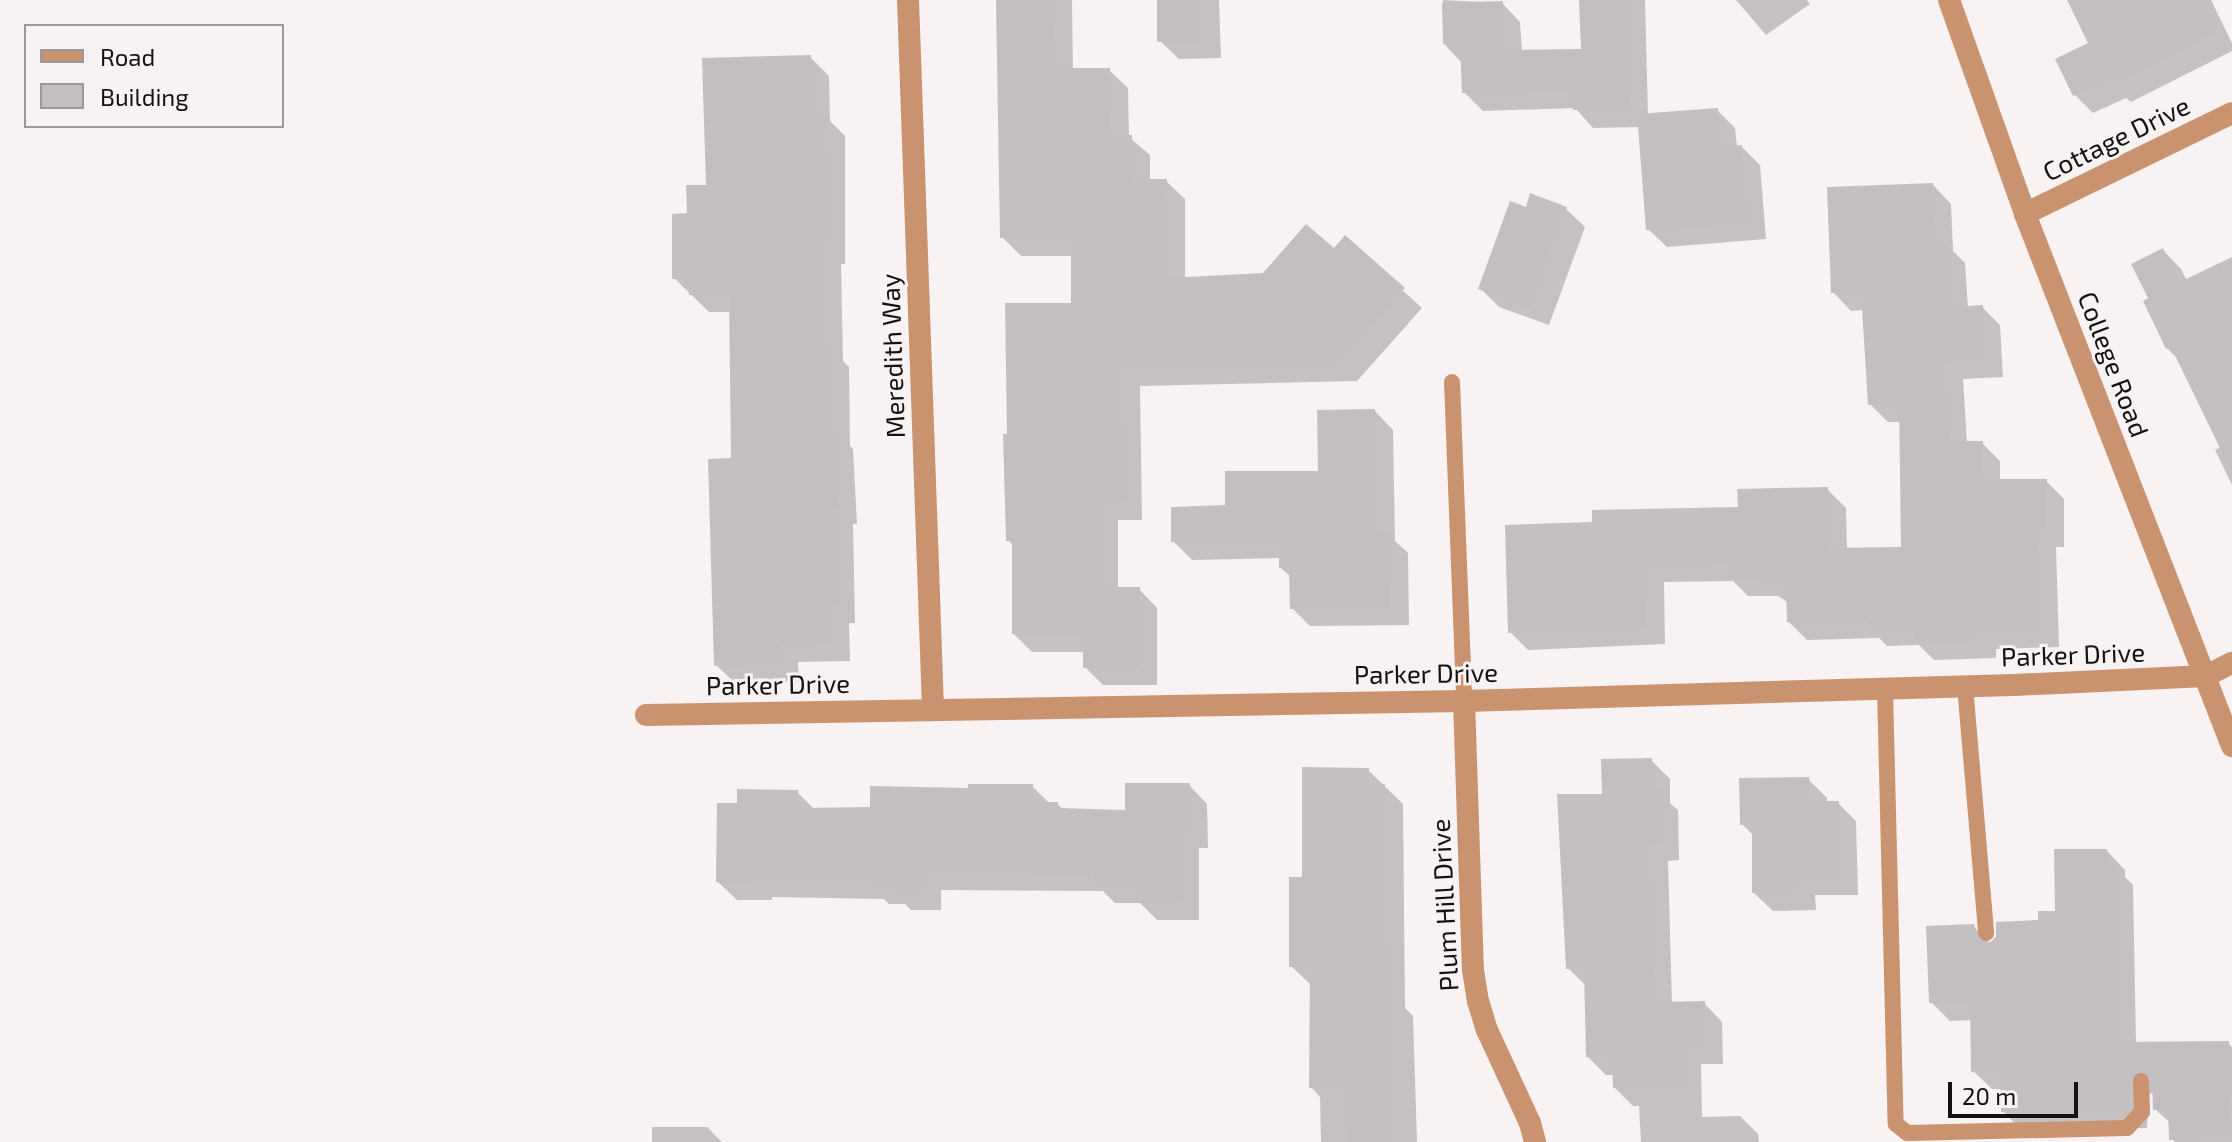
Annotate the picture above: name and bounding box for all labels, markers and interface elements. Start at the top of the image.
legend [24,24,284,128]
text: Road [100,42,155,71]
text: Building [100,82,189,111]
street label: Cottage Drive [2037,89,2195,187]
street label: Meredith Way [874,273,910,439]
street label: College Road [2072,287,2156,441]
street label: Parker Drive [2000,636,2146,672]
street label: Parker Drive [1353,656,1499,690]
street label: Parker Drive [705,667,851,701]
street label: Plum Hill Drive [1424,818,1464,992]
scale bar [1952,1066,2082,1116]
text: 20 m [1962,1081,2016,1110]

